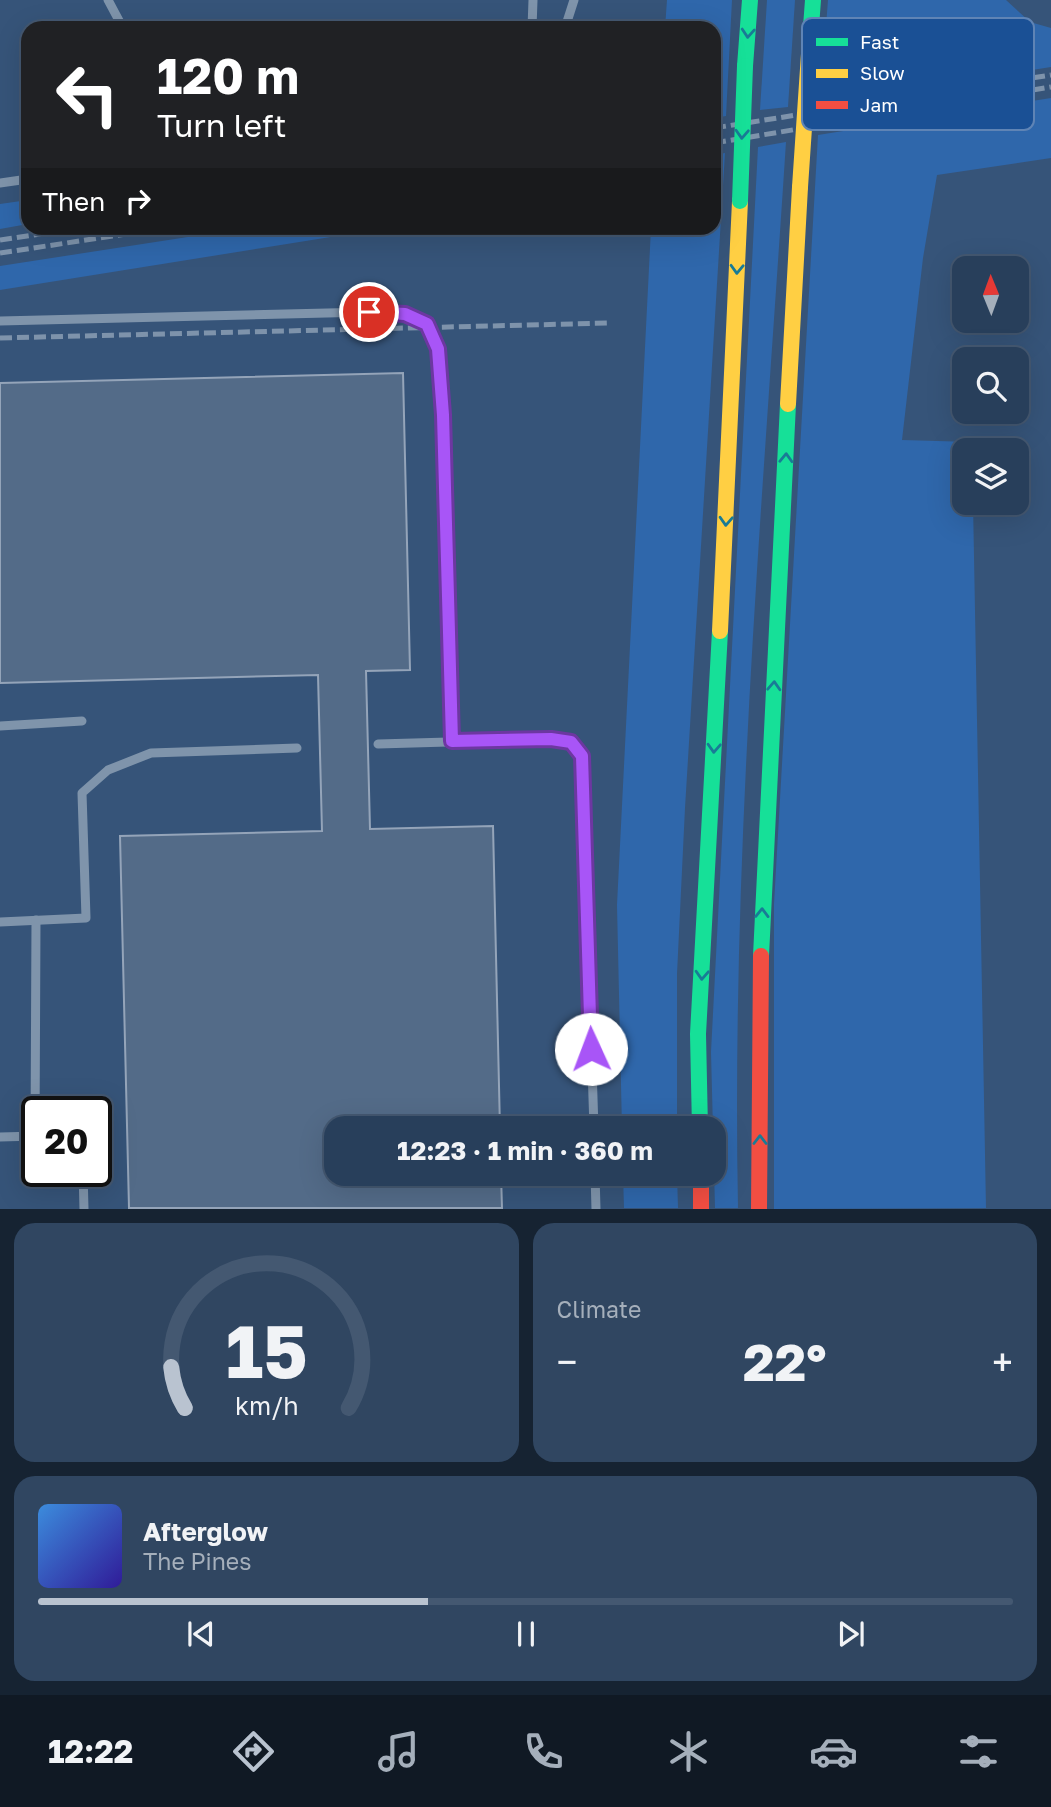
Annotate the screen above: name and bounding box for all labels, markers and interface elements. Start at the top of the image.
legend [802,18,1034,130]
one-way arrow [740,28,755,39]
text: Fast [860,30,899,53]
text: 120 m [157,46,299,105]
icon: left [42,49,133,140]
text: Slow [860,61,905,84]
text: Jam [860,93,898,116]
text: Turn left [157,106,286,144]
one-way arrow [735,128,750,139]
icon: right [119,182,157,220]
text: Then [42,186,105,217]
north arrow [952,256,1029,332]
map controls [952,256,1029,515]
one-way arrow [730,264,745,275]
pin [339,282,399,342]
icon: arrive [350,293,388,331]
button: search [952,347,1029,424]
button: layers [952,438,1029,515]
one-way arrow [779,453,794,464]
one-way arrow [719,516,734,527]
one-way arrow [767,680,782,691]
one-way arrow [706,743,721,754]
one-way arrow [754,907,770,918]
one-way arrow [694,970,709,981]
position arrow [554,1012,628,1086]
speed limit sign: 20 [21,1096,112,1187]
text: 12:23 · 1 min · 360 m [397,1135,653,1166]
one-way arrow [752,1135,768,1145]
text: Climate [557,1295,641,1323]
text: 15 [225,1308,307,1395]
text: 22° [743,1330,827,1392]
text: − [557,1339,577,1384]
text: + [992,1339,1013,1384]
text: km/h [234,1390,298,1421]
text: Afterglow [143,1516,268,1547]
text: The Pines [143,1547,251,1575]
icon: previous [182,1615,220,1653]
icon: pause [507,1615,545,1653]
icon: next [832,1615,870,1653]
icon: directions [229,1727,278,1776]
icon: music [374,1727,423,1776]
icon: phone [519,1727,568,1776]
icon: climate [664,1727,713,1776]
icon: car [809,1727,858,1776]
icon: filters [954,1727,1003,1776]
text: 12:22 [48,1732,133,1770]

